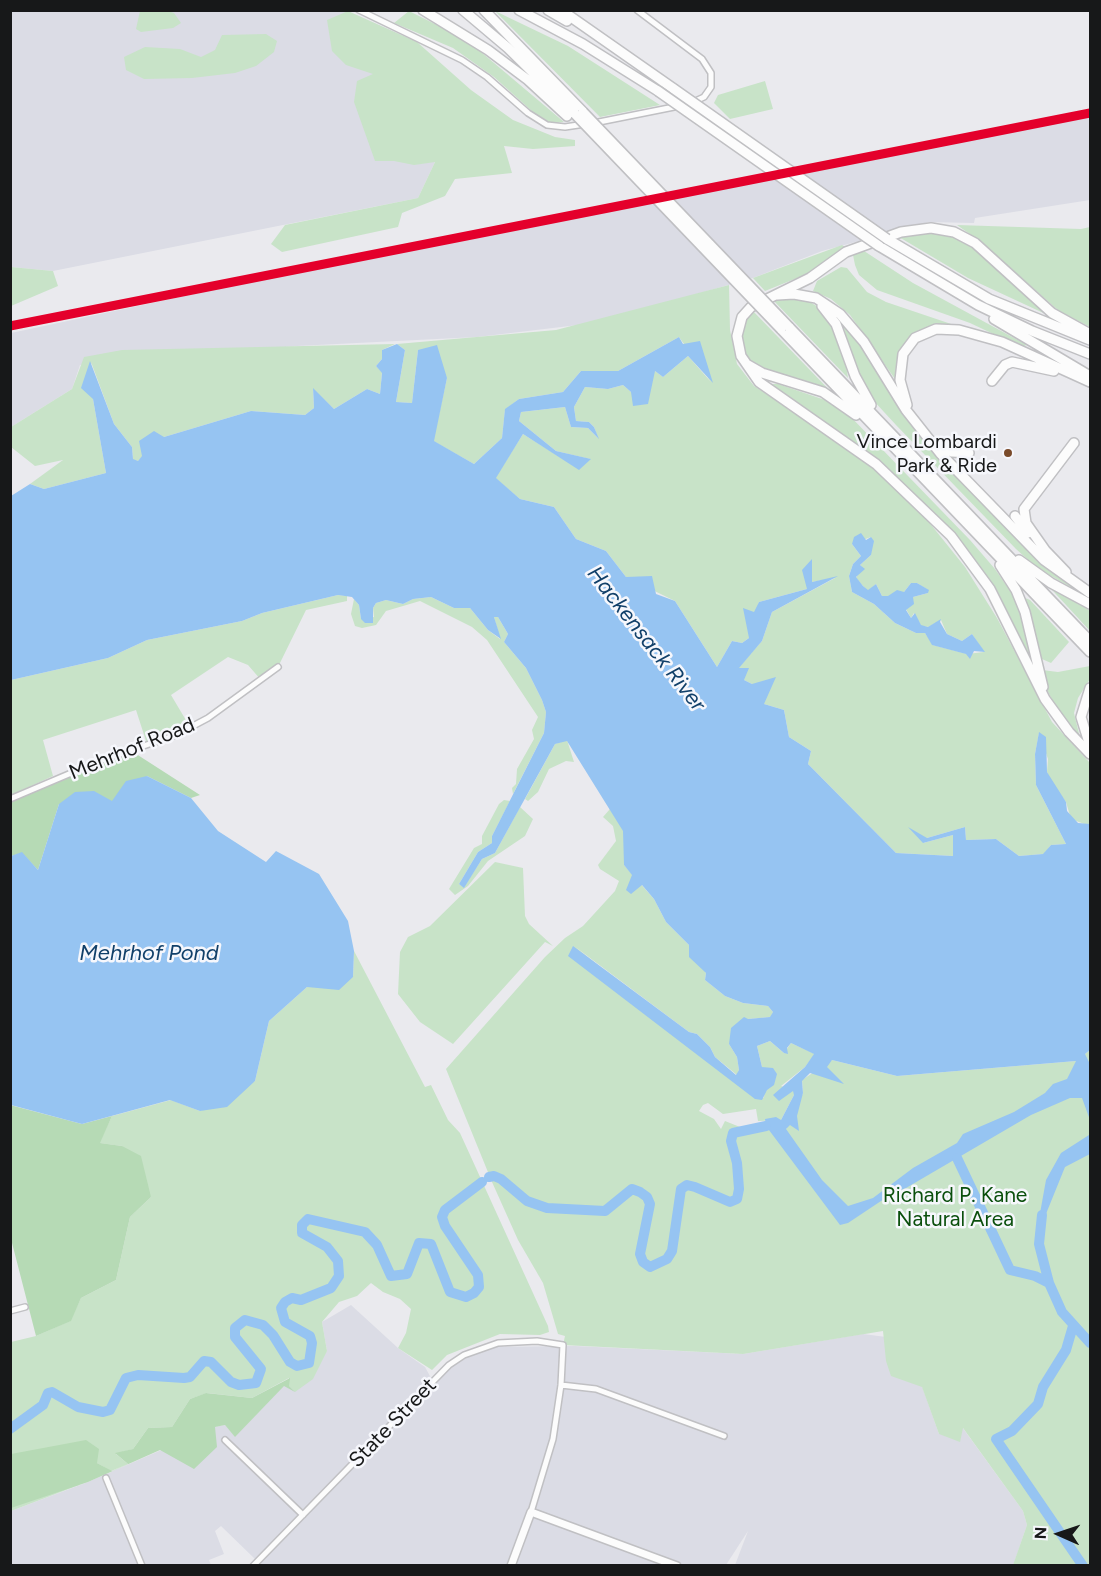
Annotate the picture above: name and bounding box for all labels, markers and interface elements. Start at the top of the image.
place label: Vince Lombardi Park & Ride [857,430,997,477]
marker: Vince Lombardi Park & Ride [1002,447,1014,459]
water label: Hackensack River [581,561,711,717]
street label: Mehrhof Road [66,712,198,786]
water label: Mehrhof Pond [79,941,219,967]
park label: Richard P. Kane Natural Area [883,1183,1027,1233]
street label: State Street [344,1373,442,1473]
north arrow [1029,1504,1089,1564]
text: N [1031,1526,1050,1540]

